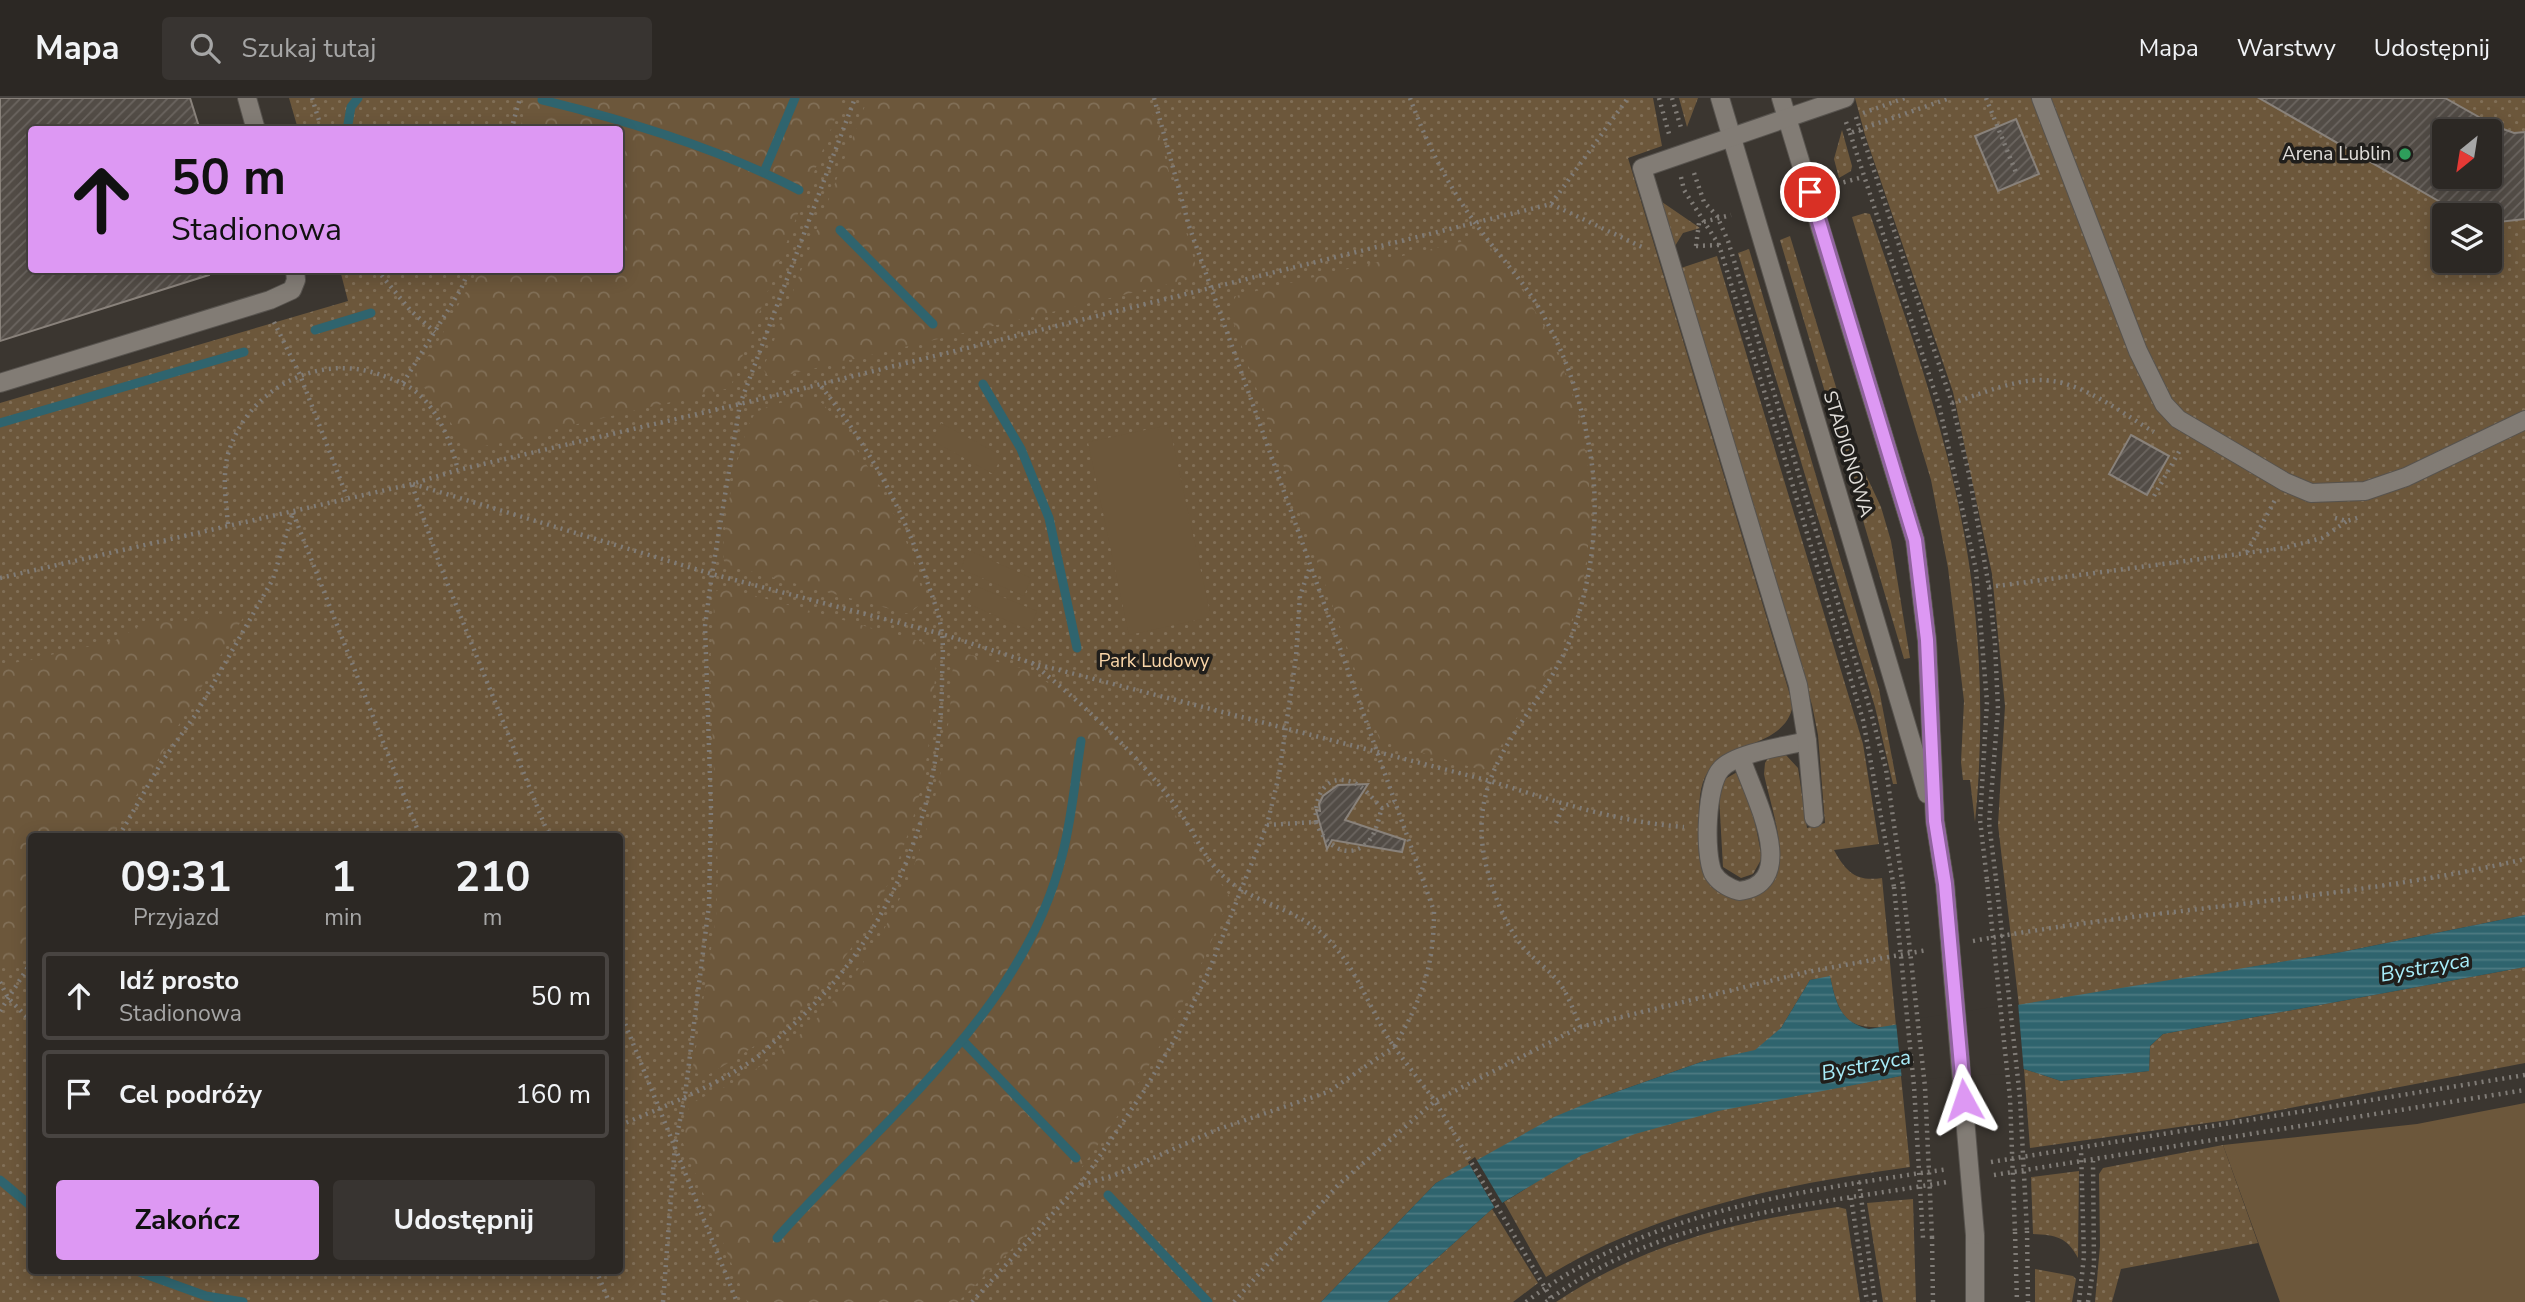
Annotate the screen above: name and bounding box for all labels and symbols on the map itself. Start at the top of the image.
north arrow [2432,119,2502,189]
place label: Arena Lublin [2282,141,2391,167]
marker: Arena Lublin [2397,146,2413,162]
pin [1780,162,1840,222]
street label: STADIONOWA [1816,388,1880,520]
park label: Park Ludowy [1098,648,1210,674]
water label: Bystrzyca [2378,945,2472,989]
water label: Bystrzyca [1819,1043,1913,1087]
position arrow [1927,1063,2001,1137]

